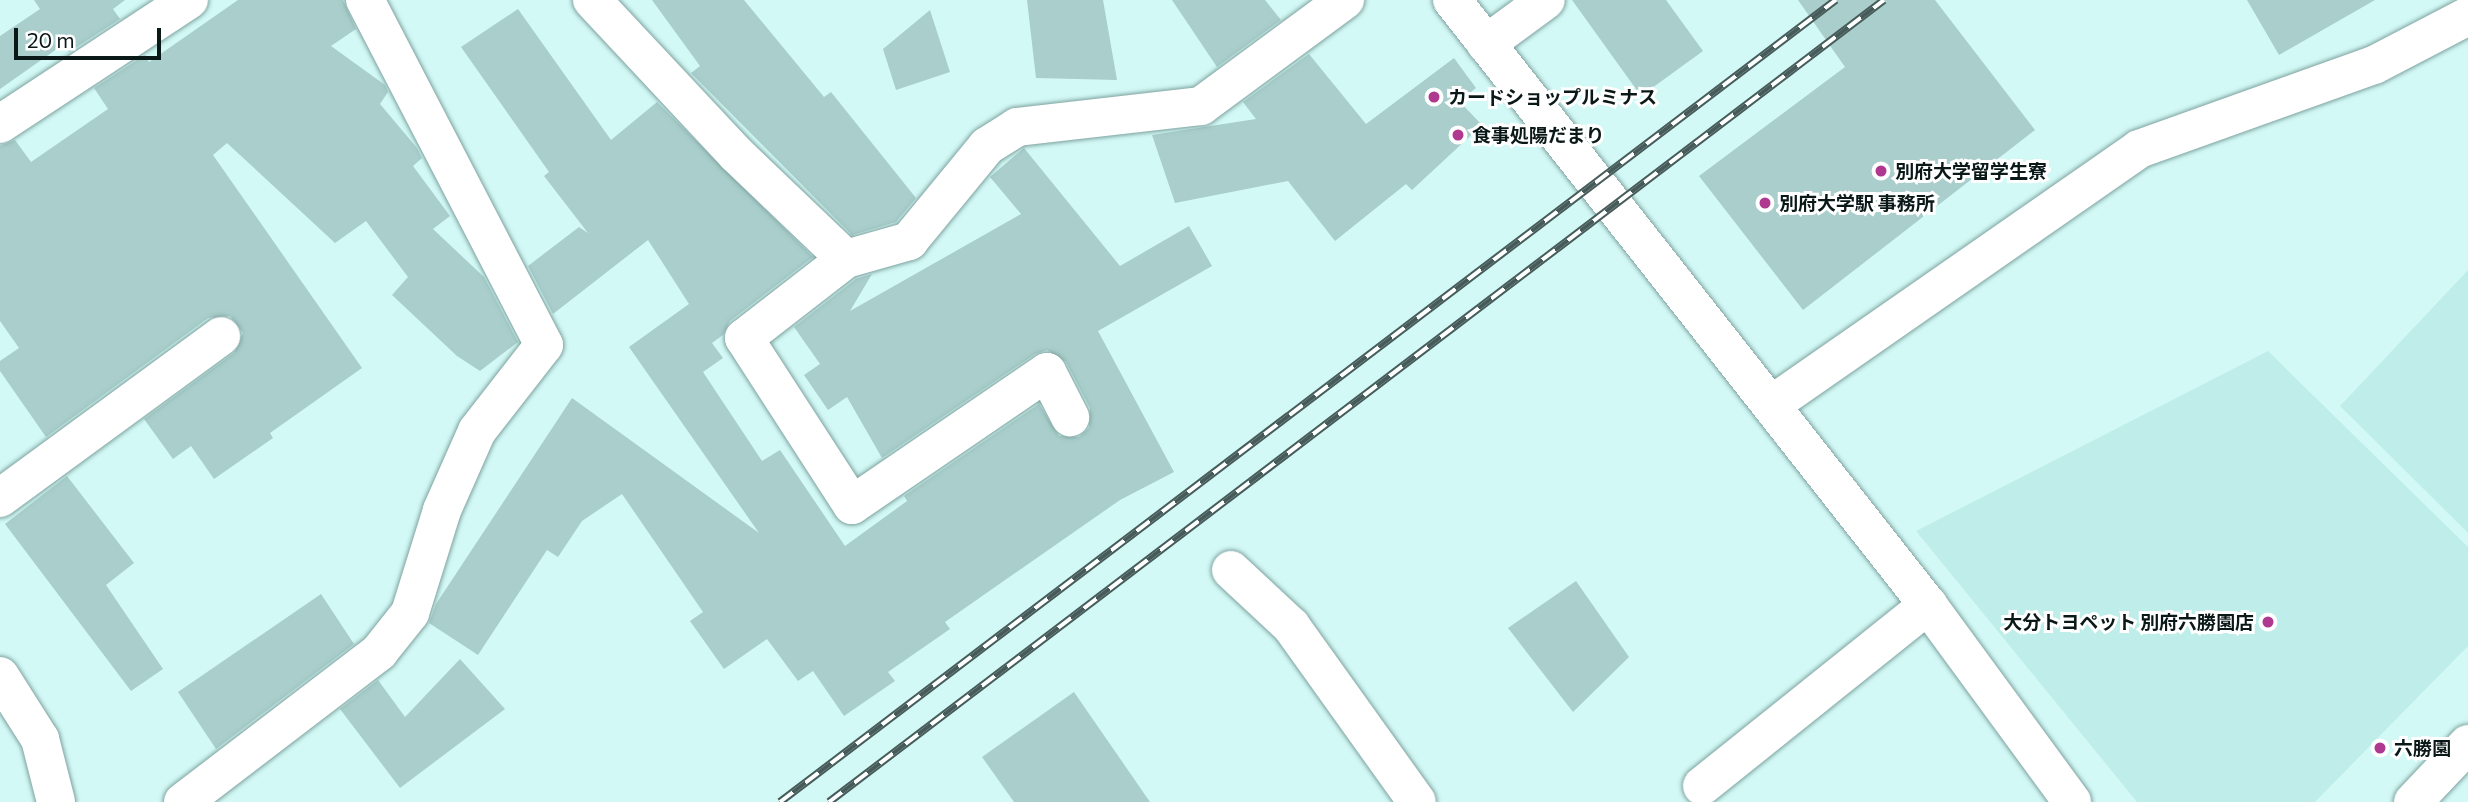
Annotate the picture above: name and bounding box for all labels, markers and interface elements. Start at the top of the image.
scale bar [18,14,164,58]
text: 20 m [27,27,75,52]
place label: カードショップルミナス [1448,86,1657,108]
marker: カードショップルミナス [1426,89,1442,105]
place label: 食事処陽だまり [1472,124,1605,146]
marker: 食事処陽だまり [1450,127,1466,143]
place label: 別府大学留学生寮 [1895,160,2047,182]
marker: 別府大学留学生寮 [1873,163,1889,179]
place label: 別府大学駅 事務所 [1779,192,1935,214]
marker: 別府大学駅 事務所 [1757,195,1773,211]
place label: 大分トヨペット 別府六勝園店 [2003,611,2254,633]
marker: 大分トヨペット 別府六勝園店 [2260,614,2276,630]
place label: 六勝園 [2394,737,2451,759]
marker: 六勝園 [2372,740,2388,756]

